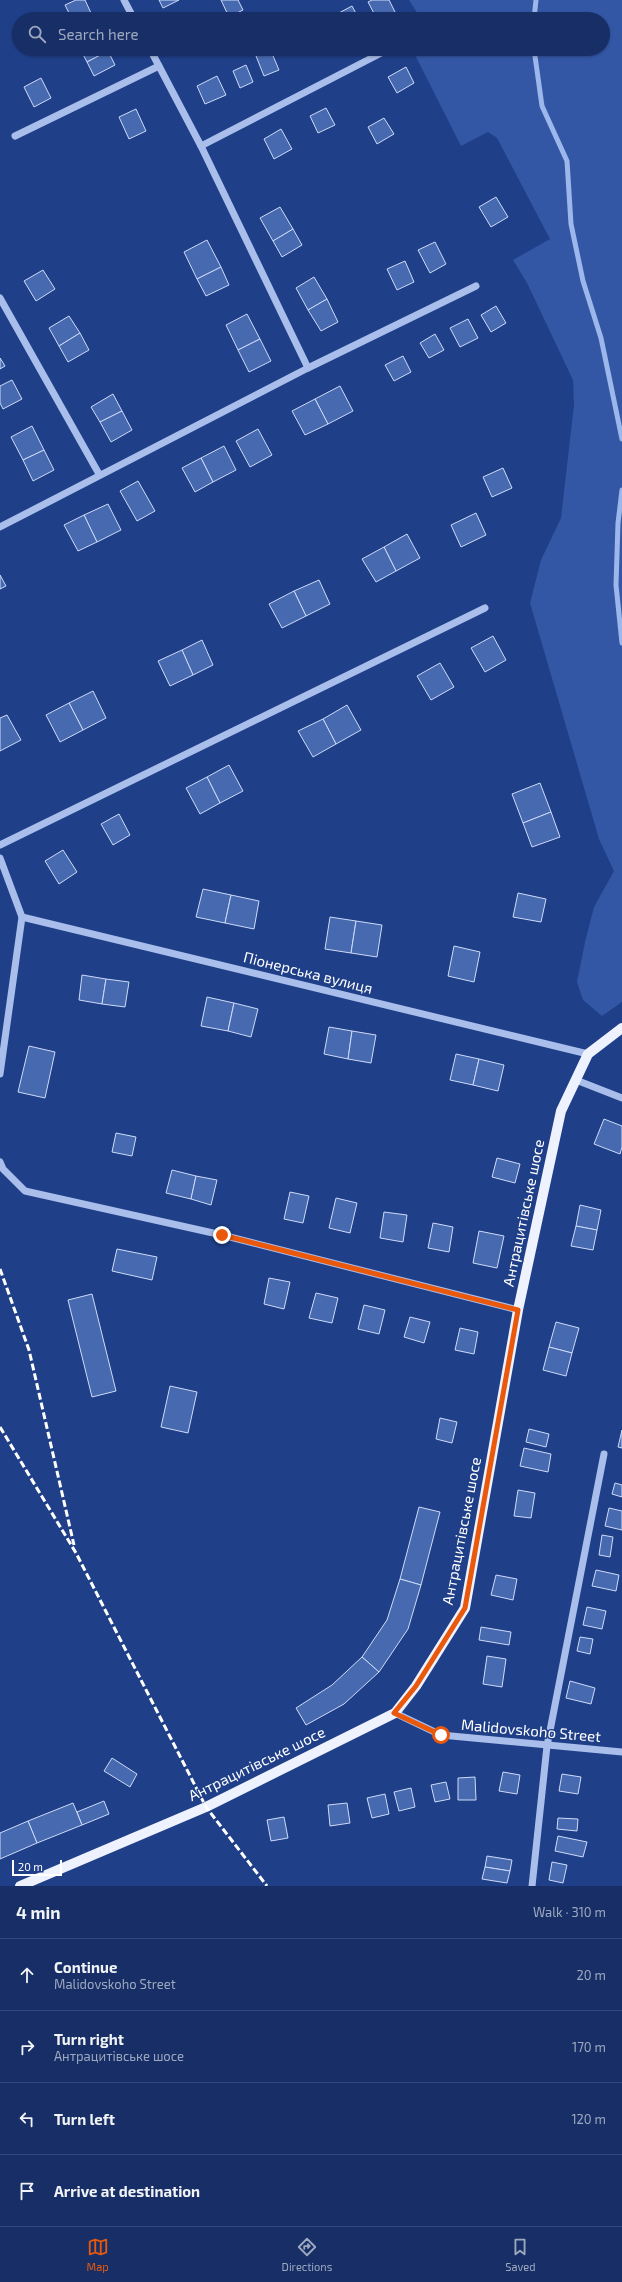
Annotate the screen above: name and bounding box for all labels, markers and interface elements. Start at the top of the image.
search box [12,12,610,56]
icon: search [26,23,48,45]
text: Search here [58,25,139,43]
street label: Піонерська вулиця [241,947,375,998]
street label: Антрацитівське шосе [499,1137,547,1288]
route end [213,1226,231,1244]
street label: Антрацитівське шосе [438,1455,484,1606]
street label: Malidovskoho Street [460,1715,602,1745]
street label: Антрацитівське шосе [185,1722,328,1804]
route start [432,1726,450,1744]
scale bar [12,1858,62,1877]
text: 20 m [18,1860,43,1873]
text: 4 min [16,1902,60,1922]
text: Walk · 310 m [533,1904,606,1920]
text: Continue [54,1958,117,1976]
icon: ahead [16,1964,38,1986]
text: 20 m [577,1967,606,1983]
text: Malidovskoho Street [54,1976,176,1992]
text: Turn right [54,2030,124,2048]
icon: right [16,2036,38,2058]
text: 170 m [572,2039,606,2055]
text: Антрацитівське шосе [54,2048,184,2064]
icon: left [16,2108,38,2130]
text: Turn left [54,2110,115,2128]
text: 120 m [571,2111,606,2127]
icon: arrive [16,2180,38,2202]
text: Arrive at destination [54,2182,200,2200]
tab: Map [87,2236,109,2273]
tab: Directions [282,2236,332,2273]
tab: Saved [505,2236,536,2273]

